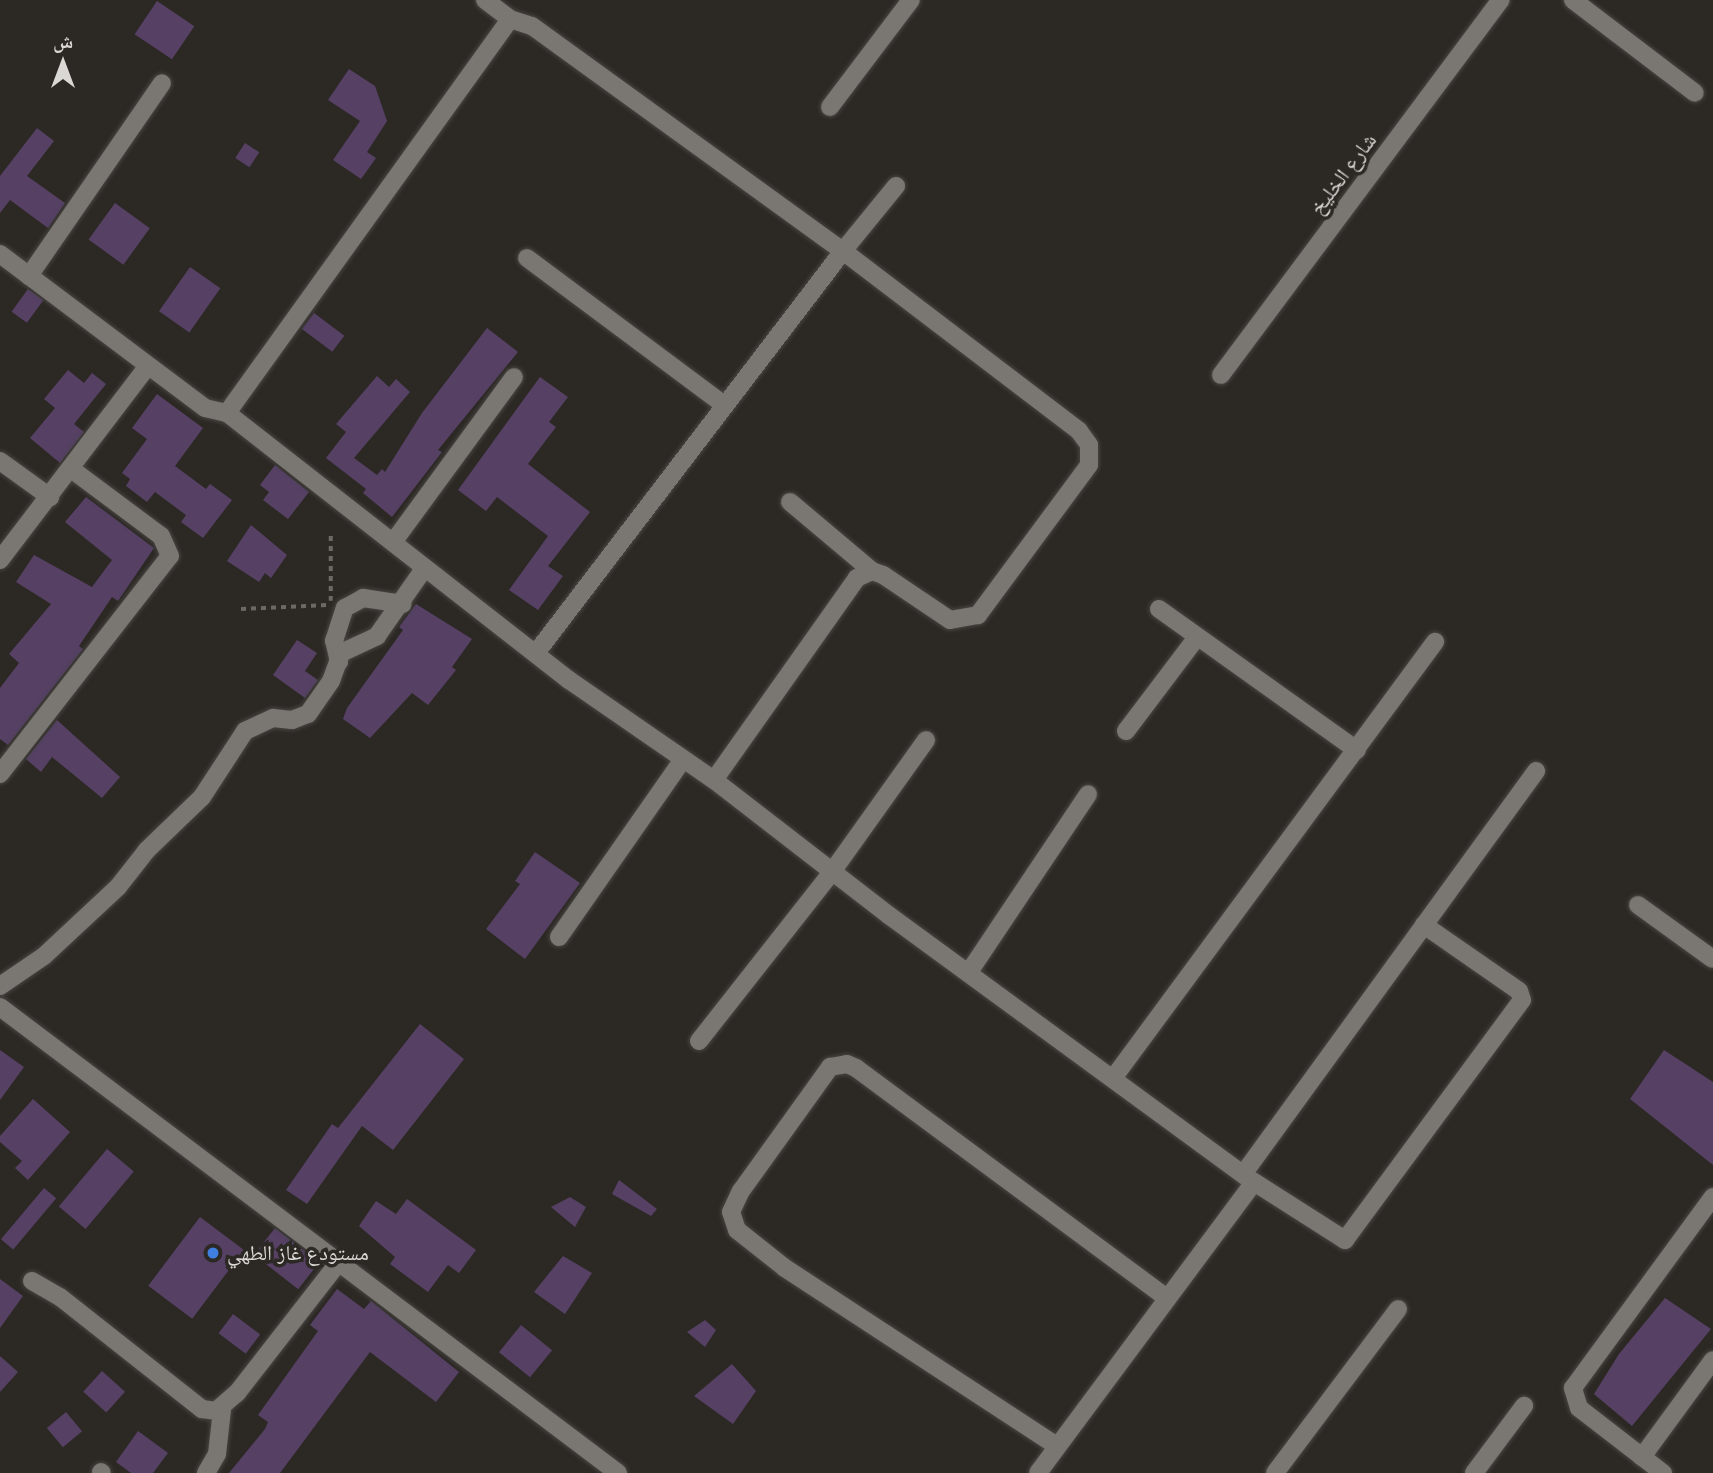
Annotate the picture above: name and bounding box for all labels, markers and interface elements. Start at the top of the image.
north arrow [28,28,98,98]
text: ش [53,30,73,53]
street label: شارع الخليخ [1304,128,1382,220]
place label: مستودع غاز الطهي [227,1240,369,1266]
marker: مستودع غاز الطهي [205,1245,221,1261]

